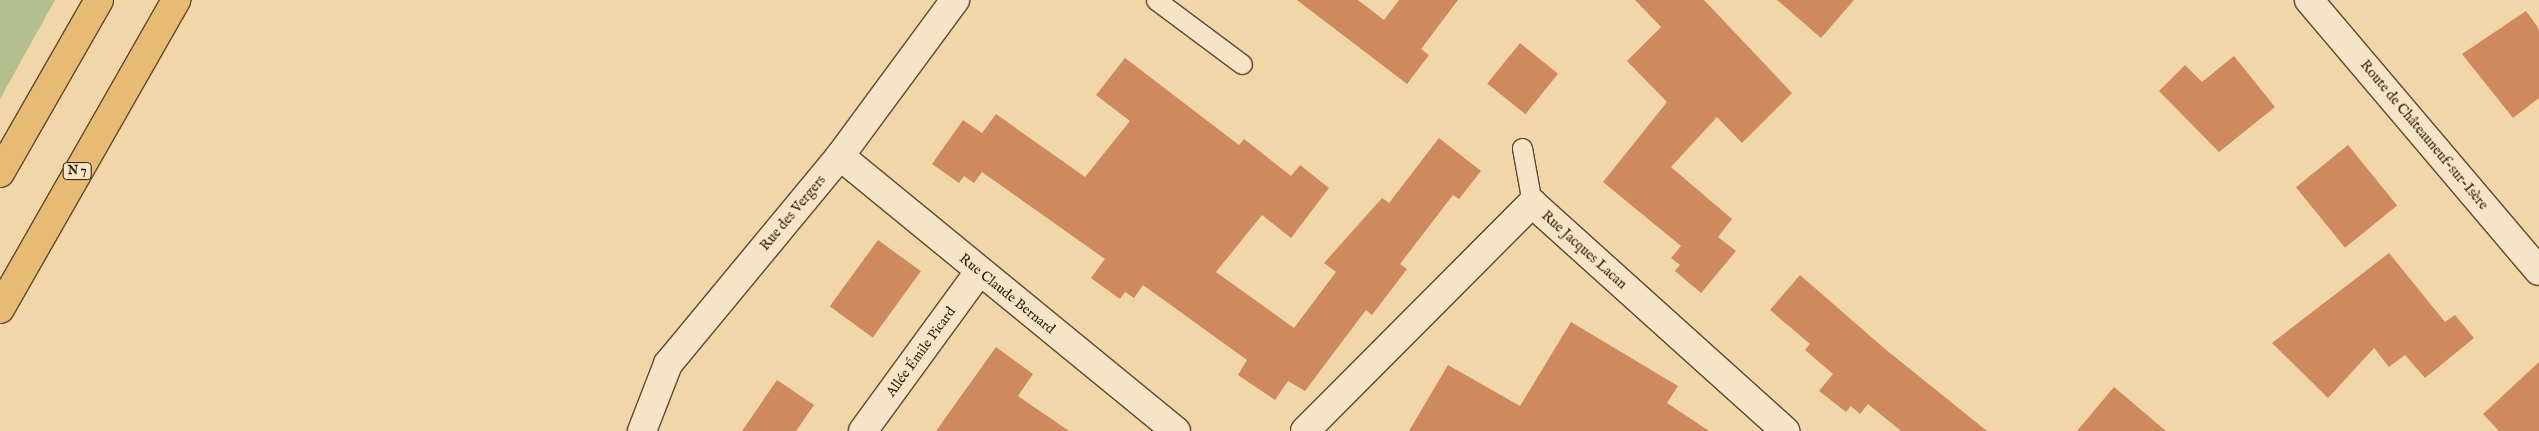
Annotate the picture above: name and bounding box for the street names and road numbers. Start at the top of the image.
street label: Route de Châteauneuf-sur-Isère [2356,57,2492,213]
road number: N 7 [62,162,92,180]
street label: Rue des Vergers [757,172,829,254]
street label: Rue Jacques Lacan [1538,207,1630,293]
street label: Rue Claude Bernard [956,250,1058,338]
street label: Allée Émile Picard [883,304,959,400]

